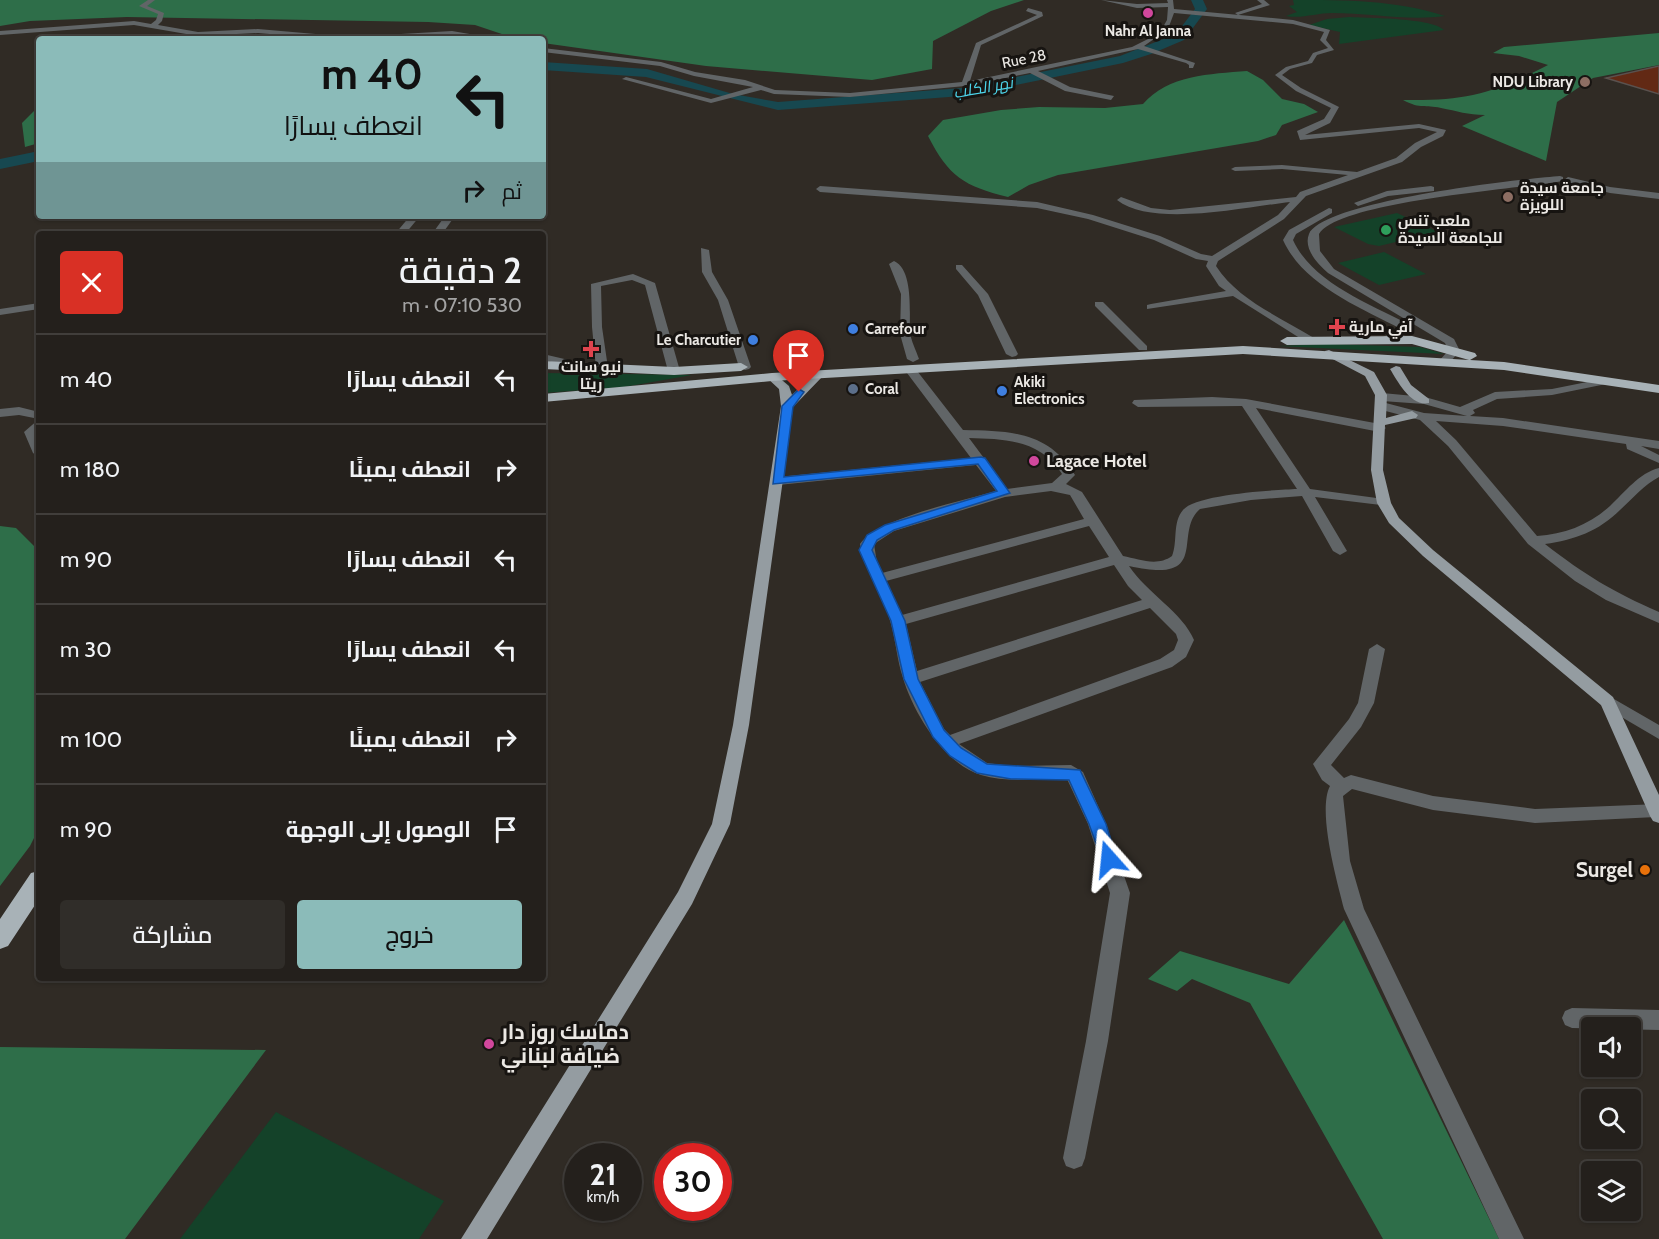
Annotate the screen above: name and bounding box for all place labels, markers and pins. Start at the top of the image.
marker: Nahr Al Janna [1141,6,1155,20]
place label: Nahr Al Janna [1105,22,1192,40]
place label: NDU Library [1492,73,1574,91]
marker: NDU Library [1578,75,1592,89]
place label: جامعة سيدة اللويزة [1520,179,1604,214]
marker: جامعة سيدة اللويزة [1501,190,1515,204]
place label: ملعب تنس للجامعة السيدة [1398,212,1503,247]
marker: ملعب تنس للجامعة السيدة [1379,223,1393,237]
place label: آفي مارية [1349,318,1413,339]
place label: Carrefour [865,320,926,338]
marker: آفي مارية [1330,320,1344,334]
marker: Carrefour [846,322,860,336]
pin [773,330,824,392]
place label: Le Charcutier [656,331,741,349]
marker: Le Charcutier [746,333,760,347]
marker: نيو سانت ريتا [584,342,598,356]
place label: نيو سانت ريتا [561,358,621,393]
place label: Akiki Electronics [1014,373,1085,408]
place label: Coral [865,380,899,398]
marker: Coral [846,382,860,396]
marker: Akiki Electronics [995,384,1009,398]
place label: Lagace Hotel [1046,450,1147,472]
marker: Lagace Hotel [1027,454,1041,468]
place label: Surgel [1576,857,1633,882]
marker: Surgel [1638,863,1652,877]
place label: دماسك روز دار ضيافة لبناني [500,1019,629,1073]
marker: دماسك روز دار ضيافة لبناني [482,1037,496,1051]

